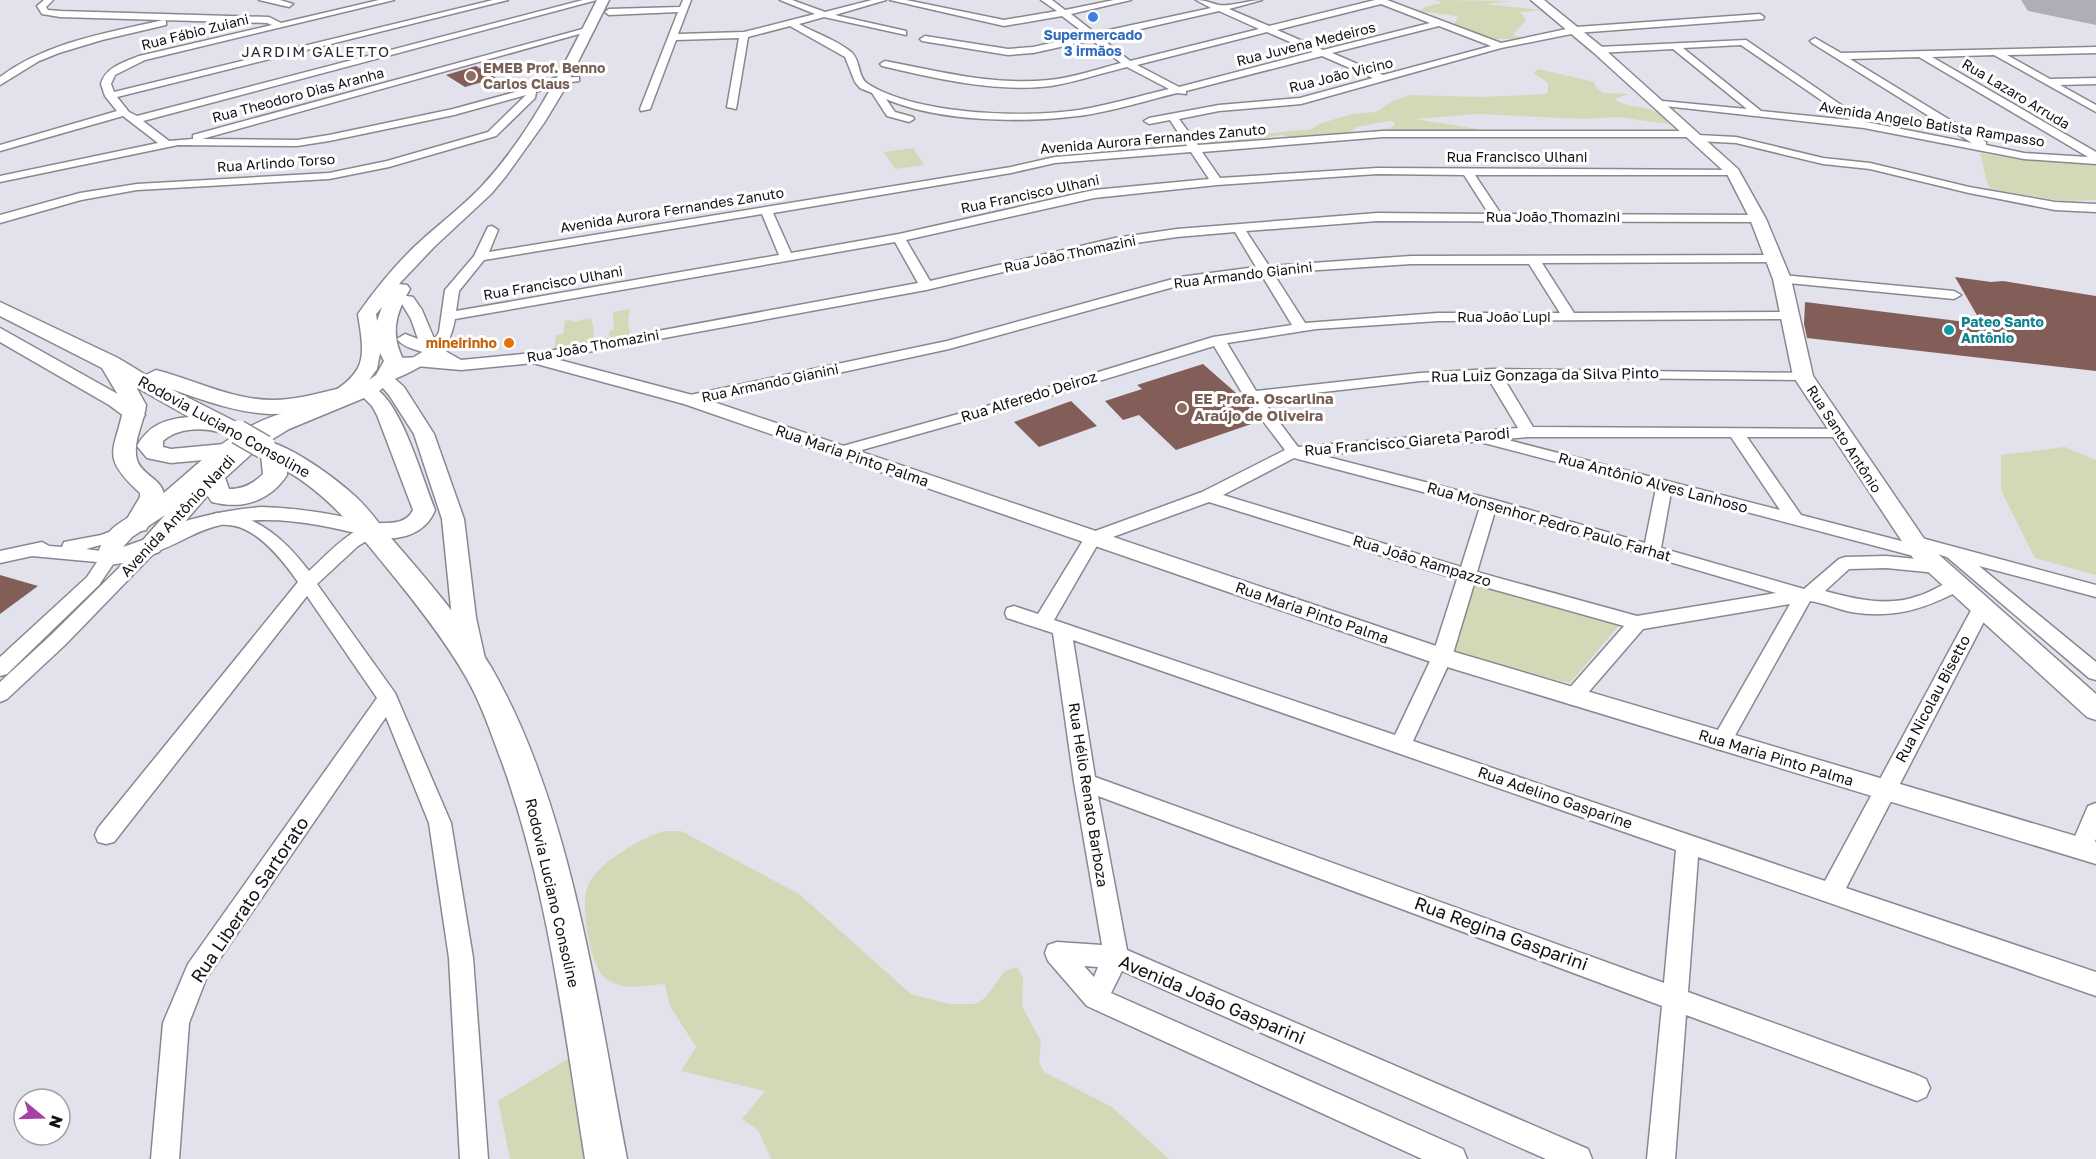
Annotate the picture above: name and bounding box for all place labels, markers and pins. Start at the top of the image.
marker: Supermercado 3 irmãos [1086,10,1100,24]
place label: Supermercado 3 irmãos [1044,26,1142,59]
place label: EMEB Prof. Benno Carlos Claus [483,59,605,92]
marker: EMEB Prof. Benno Carlos Claus [464,69,478,83]
place label: Pateo Santo Antônio [1961,313,2044,346]
marker: Pateo Santo Antônio [1942,323,1956,337]
place label: mineirinho [426,334,497,351]
marker: mineirinho [502,336,516,350]
place label: EE Profa. Oscarlina Araújo de Oliveira [1194,389,1334,424]
marker: EE Profa. Oscarlina Araújo de Oliveira [1175,401,1189,415]

